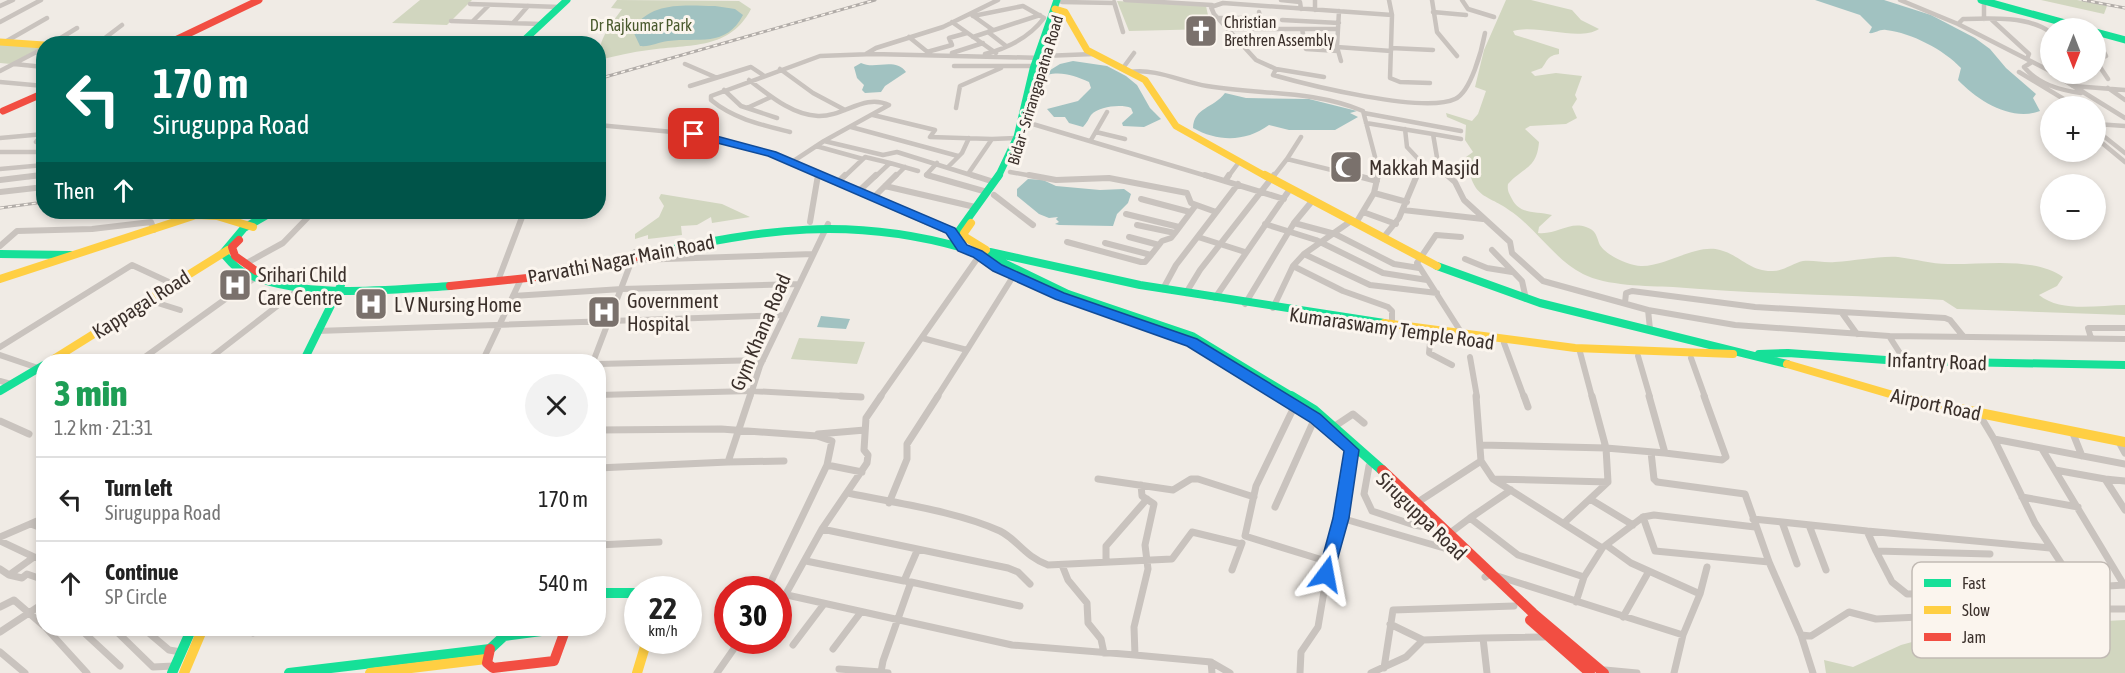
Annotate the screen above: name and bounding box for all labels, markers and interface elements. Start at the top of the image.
street label: Bidar - Srirangapatna Road [1004,13,1067,167]
church icon: Christian Brethren Assembly [1183,13,1219,49]
place label: Christian Brethren Assembly [1224,13,1334,50]
park label: Dr Rajkumar Park [590,16,692,35]
north arrow [2040,18,2106,84]
map controls [2040,18,2106,240]
text: 170 m [153,59,248,107]
icon: left [54,60,132,138]
button: + [2040,96,2106,162]
pin [668,108,719,159]
text: Siruguppa Road [153,109,310,140]
icon: arrive [677,117,710,150]
mosque icon: Makkah Masjid [1328,149,1364,185]
place label: Makkah Masjid [1369,156,1479,179]
icon: ahead [107,174,140,207]
button: − [2040,174,2106,240]
text: Then [54,178,95,204]
street label: Parvathi Nagar Main Road [526,230,716,288]
place label: Srihari Child Care Centre [258,263,347,309]
street label: Kappagal Road [88,265,194,343]
hospital icon: Srihari Child Care Centre [217,267,253,303]
street label: Gym Khana Road [725,270,795,394]
hospital icon: L V Nursing Home [353,286,389,322]
place label: Government Hospital [627,289,719,335]
place label: L V Nursing Home [394,293,522,316]
hospital icon: Government Hospital [586,294,622,330]
street label: Kumaraswamy Temple Road [1288,302,1496,354]
street label: Infantry Road [1887,348,1987,374]
text: 3 min [54,372,128,414]
button: close [525,374,588,437]
street label: Airport Road [1889,383,1983,425]
text: 1.2 km · 21:31 [54,416,153,439]
street label: Siruguppa Road [1372,467,1472,565]
text: Turn left [105,475,172,501]
icon: left [54,483,87,516]
text: 170 m [538,486,588,512]
text: Siruguppa Road [105,501,221,524]
position arrow [1294,542,1358,606]
text: Continue [105,559,179,585]
legend [1912,562,2110,658]
icon: ahead [54,567,87,600]
text: 540 m [538,570,588,596]
text: Fast [1962,574,1986,592]
speed limit sign: 30 [714,576,792,654]
text: SP Circle [105,585,167,608]
text: 22 [649,591,677,625]
text: Slow [1962,601,1990,619]
text: km/h [648,622,678,639]
text: Jam [1962,628,1986,646]

